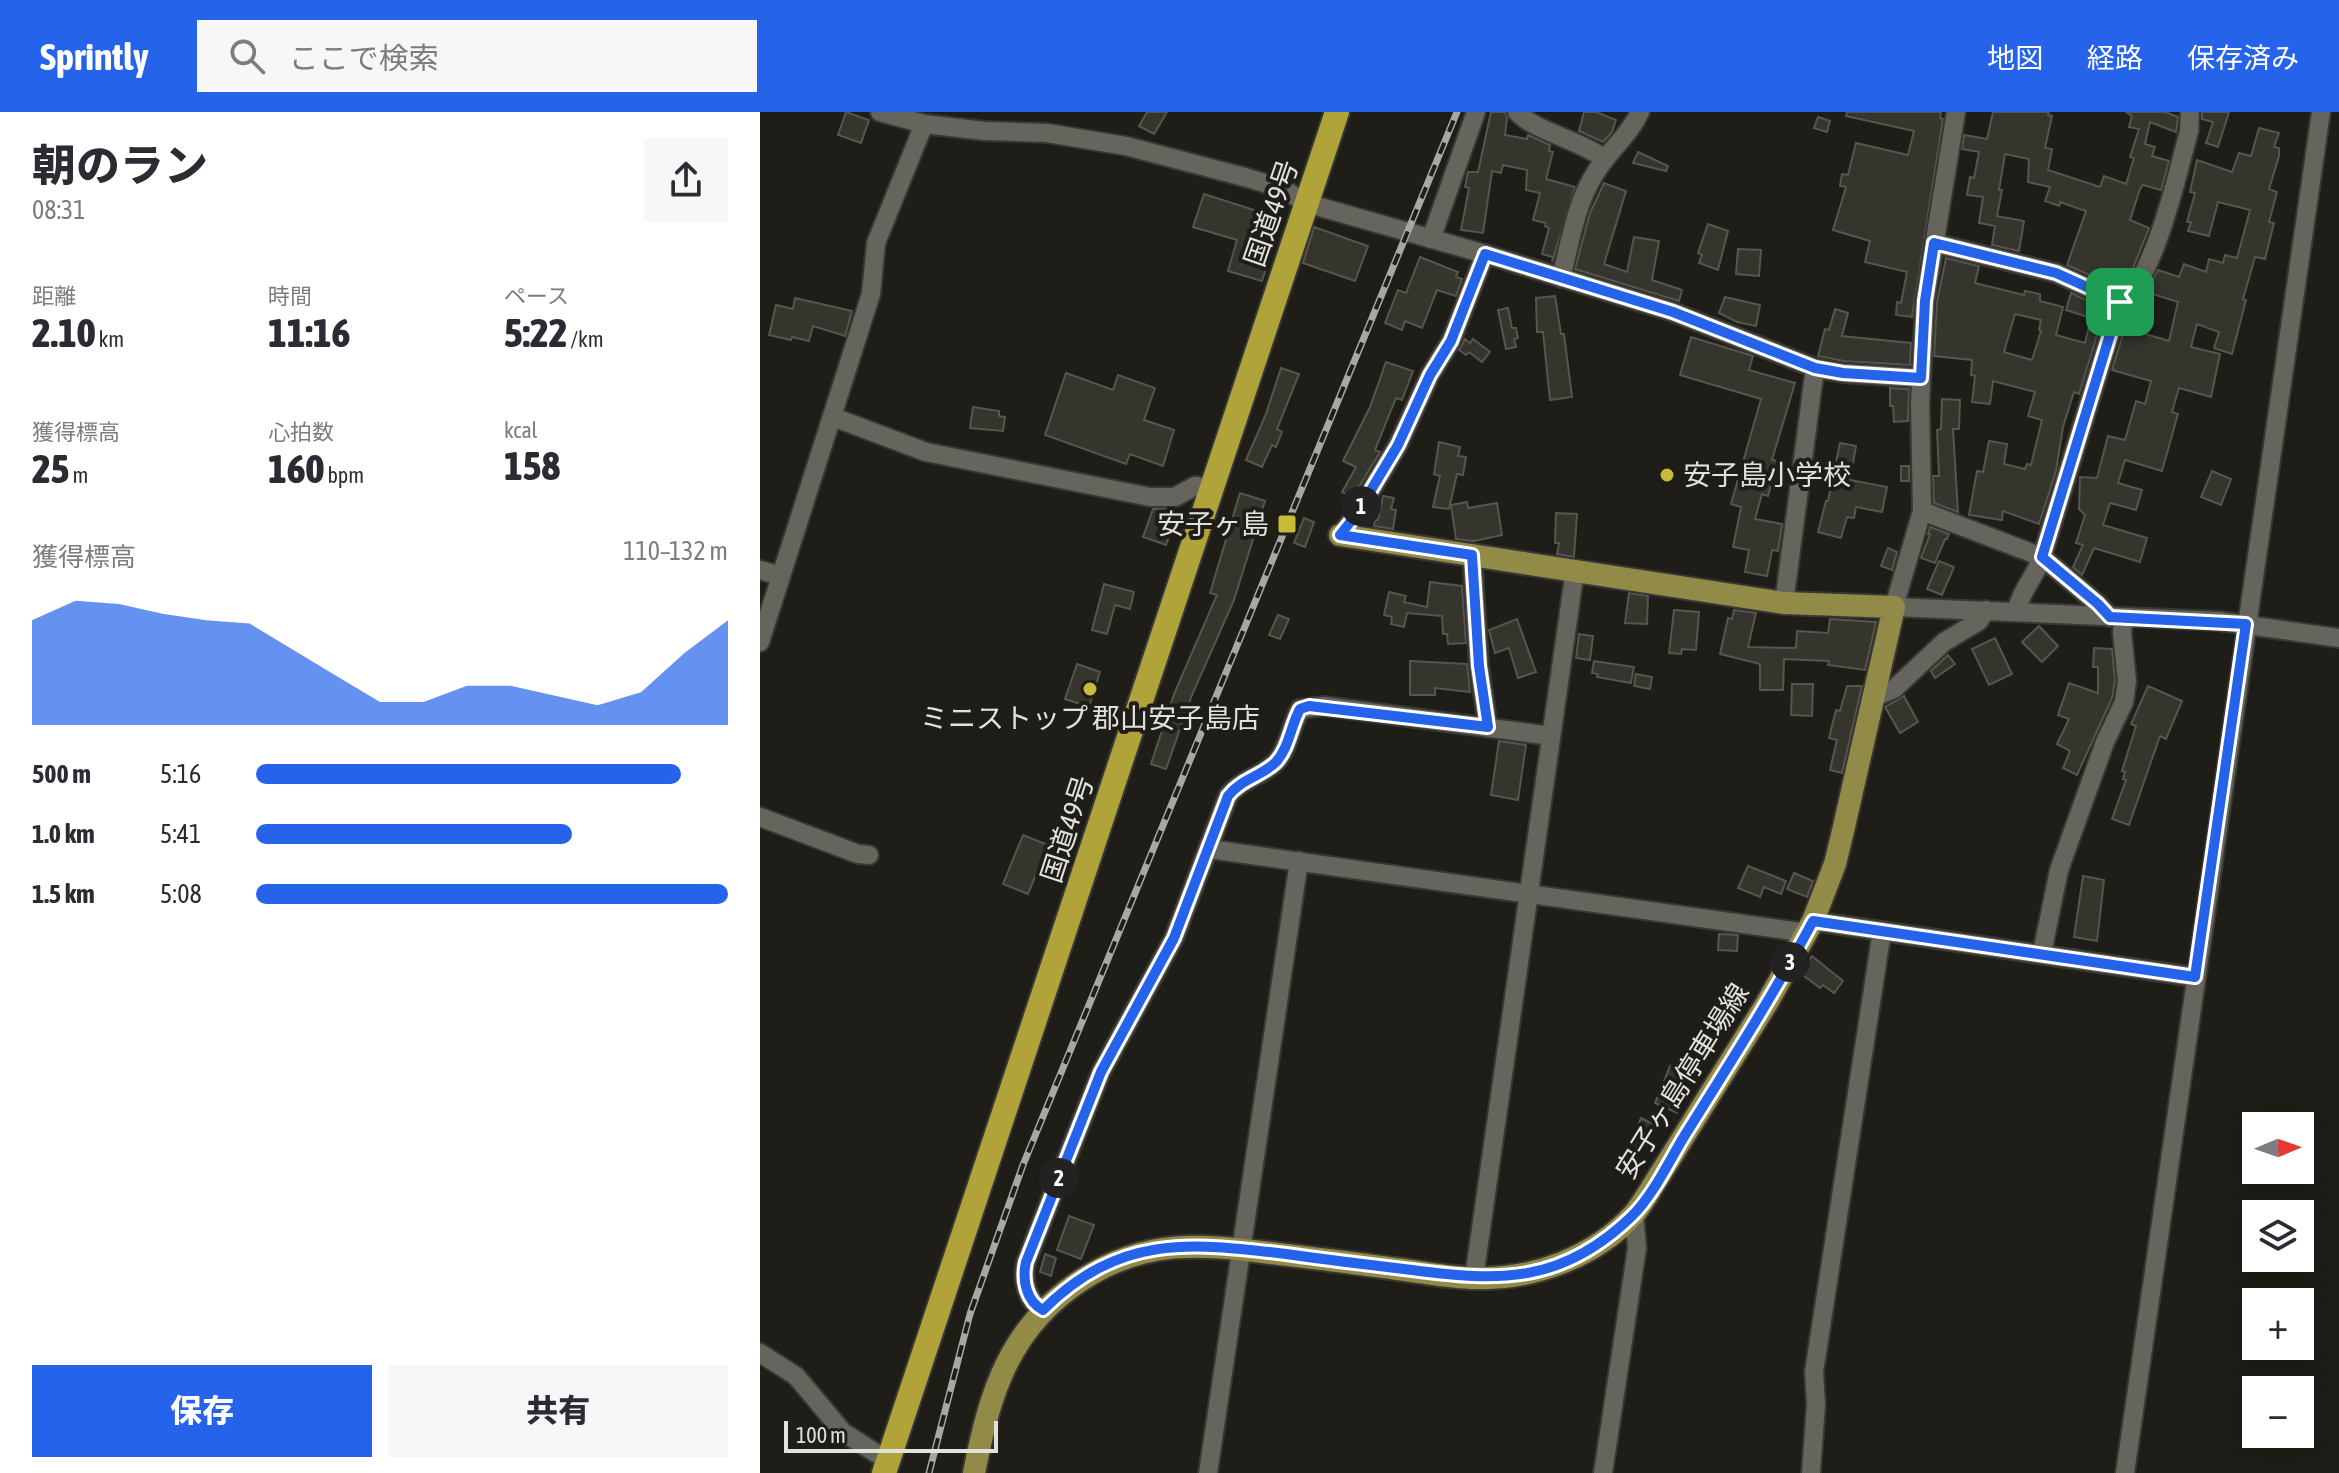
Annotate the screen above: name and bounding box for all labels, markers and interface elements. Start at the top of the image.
search box [197,20,757,92]
icon: search [225,34,269,78]
text: Sprintly [40,35,149,78]
text: ここで検索 [289,41,439,75]
text: 地図 [1987,42,2043,74]
text: 経路 [2087,42,2143,74]
text: 保存済み [2187,42,2299,74]
button: share [644,138,728,222]
text: 朝のラン [32,140,208,190]
street label: 国道49号 [1238,156,1304,270]
text: 08:31 [32,195,86,225]
pin [2086,268,2154,336]
icon: arrive [2098,280,2142,324]
text: 距離 [32,283,76,309]
text: 時間 [268,283,312,309]
text: ペース [504,283,569,309]
text: 2.10 [32,310,96,355]
text: 11:16 [268,310,350,355]
text: 5:22 [504,310,568,355]
text: km [96,326,124,352]
text: /km [568,326,604,352]
text: kcal [504,417,537,443]
text: 獲得標高 [32,419,120,445]
text: 心拍数 [268,419,334,445]
text: 158 [504,443,560,488]
text: 25 [32,446,70,491]
text: 160 [268,446,324,491]
place label: 安子島小学校 [1683,459,1851,491]
text: m [70,462,88,488]
text: bpm [324,462,364,488]
marker: 安子島小学校 [1658,466,1676,484]
pin: 1 [1341,486,1381,526]
text: 1 [1356,493,1366,519]
place label: 安子ヶ島 [1157,508,1269,540]
marker: 安子ヶ島 [1276,513,1298,535]
text: 110–132 m [623,536,728,566]
text: 獲得標高 [32,542,136,572]
marker: ミニストップ 郡山安子島店 [1081,680,1099,698]
place label: ミニストップ 郡山安子島店 [920,702,1260,734]
text: 500 m [32,759,91,789]
text: 5:16 [160,759,201,789]
street label: 国道49号 [1035,772,1099,886]
text: 1.0 km [32,819,95,849]
text: 5:41 [160,819,201,849]
text: 1.5 km [32,879,95,909]
text: 5:08 [160,879,202,909]
pin: 3 [1770,942,1810,982]
text: 3 [1785,949,1795,975]
street label: 安子ヶ島停車場線 [1609,978,1755,1184]
north arrow [2242,1112,2314,1184]
map controls [2242,1112,2314,1448]
pin: 2 [1039,1158,1079,1198]
text: 2 [1054,1165,1064,1191]
button: layers [2242,1200,2314,1272]
button: + [2242,1288,2314,1360]
button: 保存 [32,1365,372,1457]
button: 共有 [388,1365,728,1457]
button: − [2242,1376,2314,1448]
scale bar [784,1417,998,1453]
text: 100 m [796,1422,846,1448]

